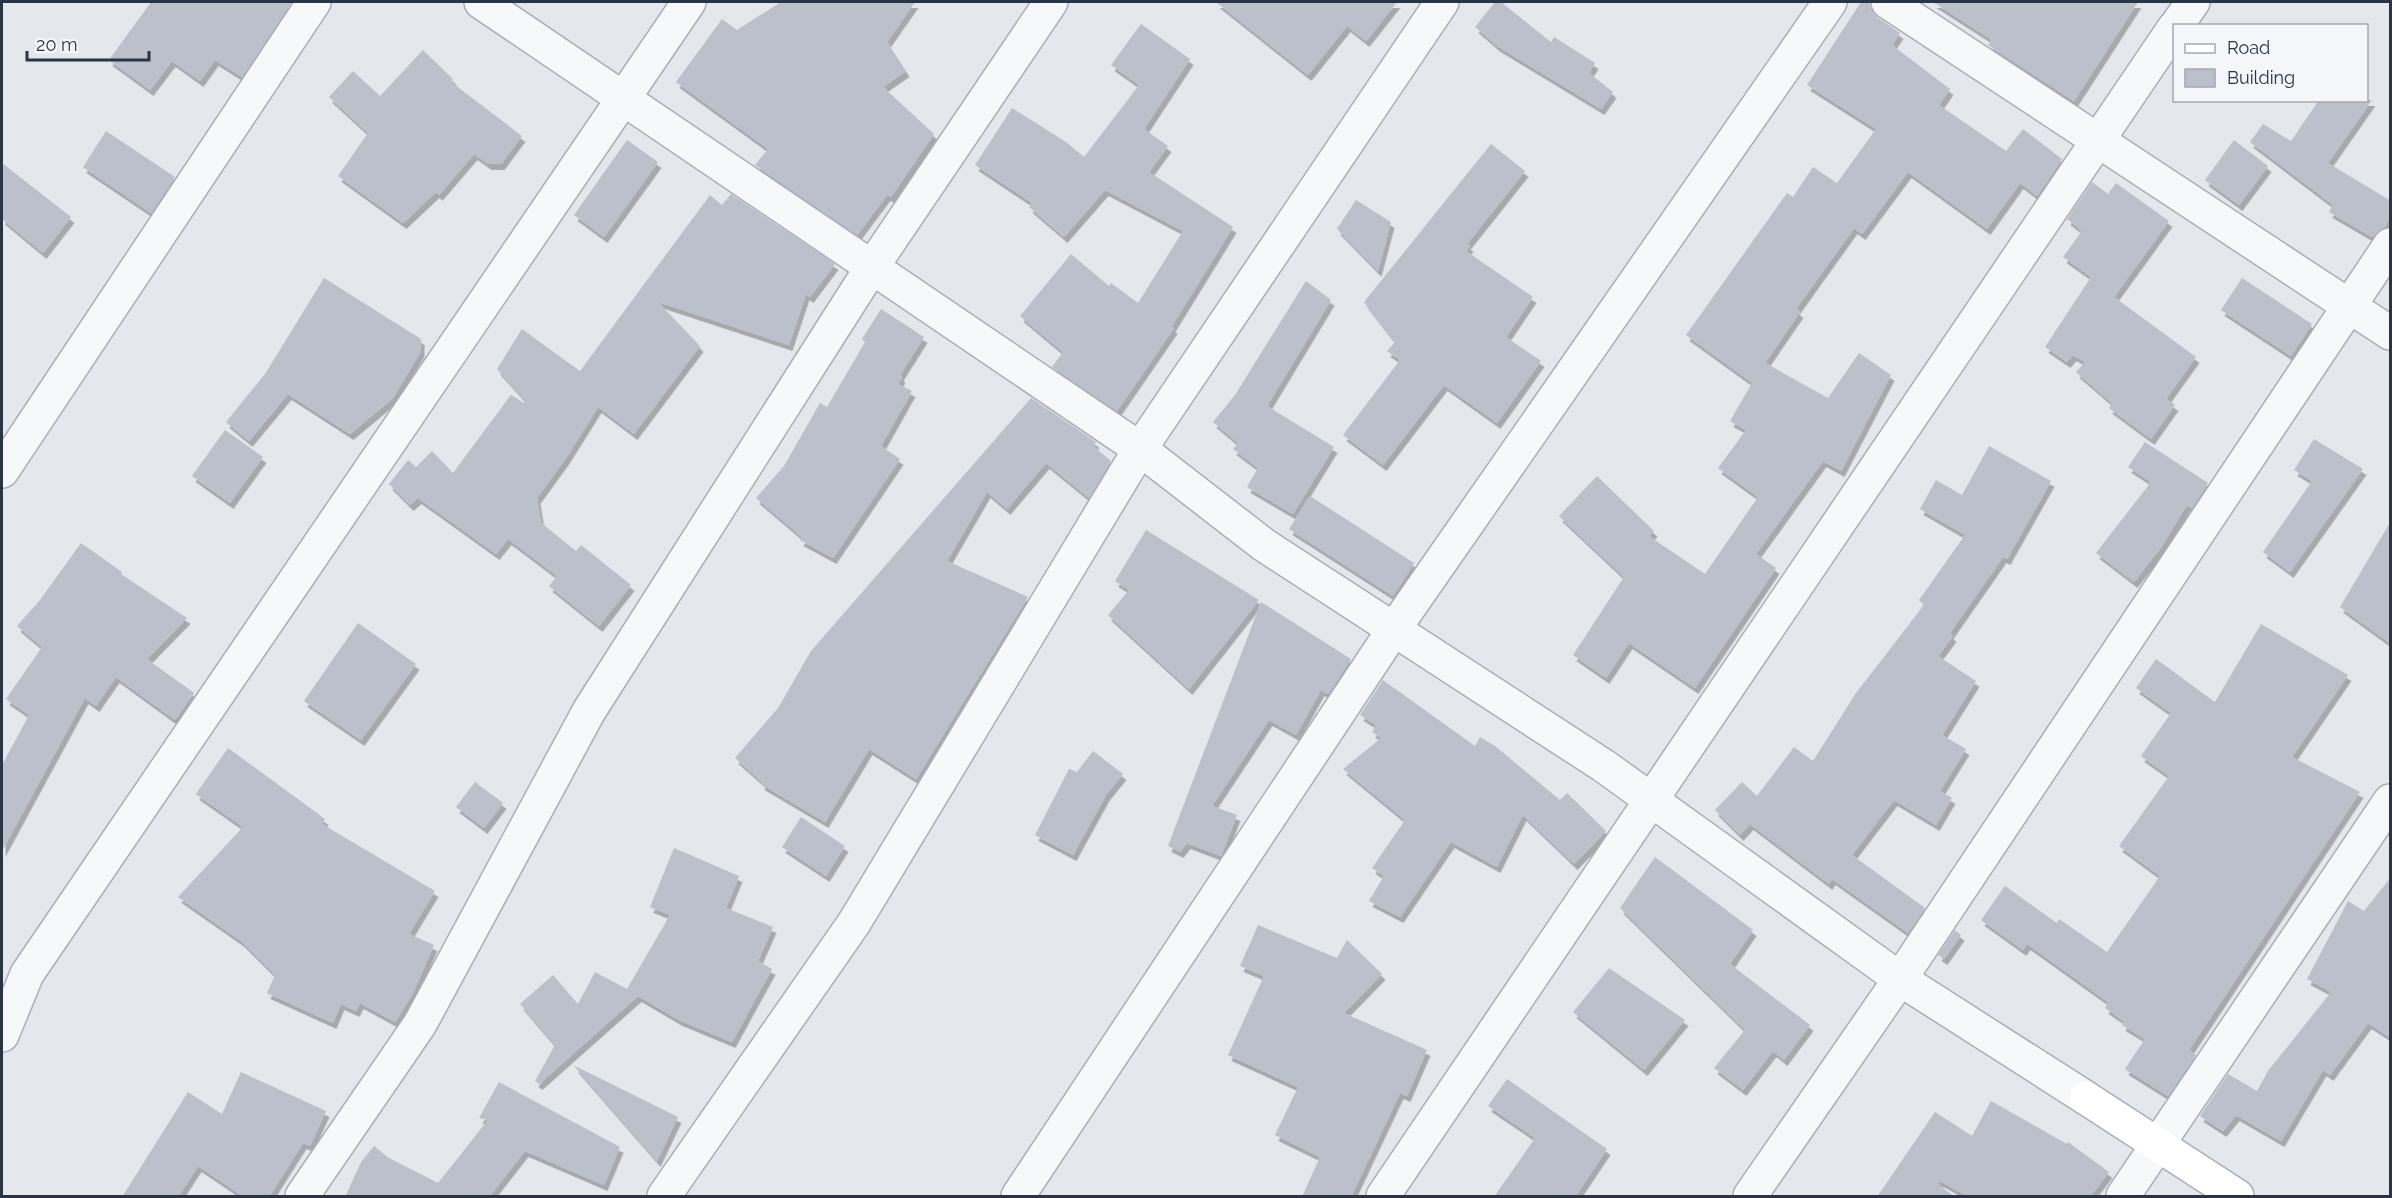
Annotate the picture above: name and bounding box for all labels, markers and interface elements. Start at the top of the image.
scale bar [27,24,148,62]
legend [2173,24,2368,102]
text: 20 m [36,34,78,55]
text: Road [2227,37,2270,58]
text: Building [2227,67,2295,88]

